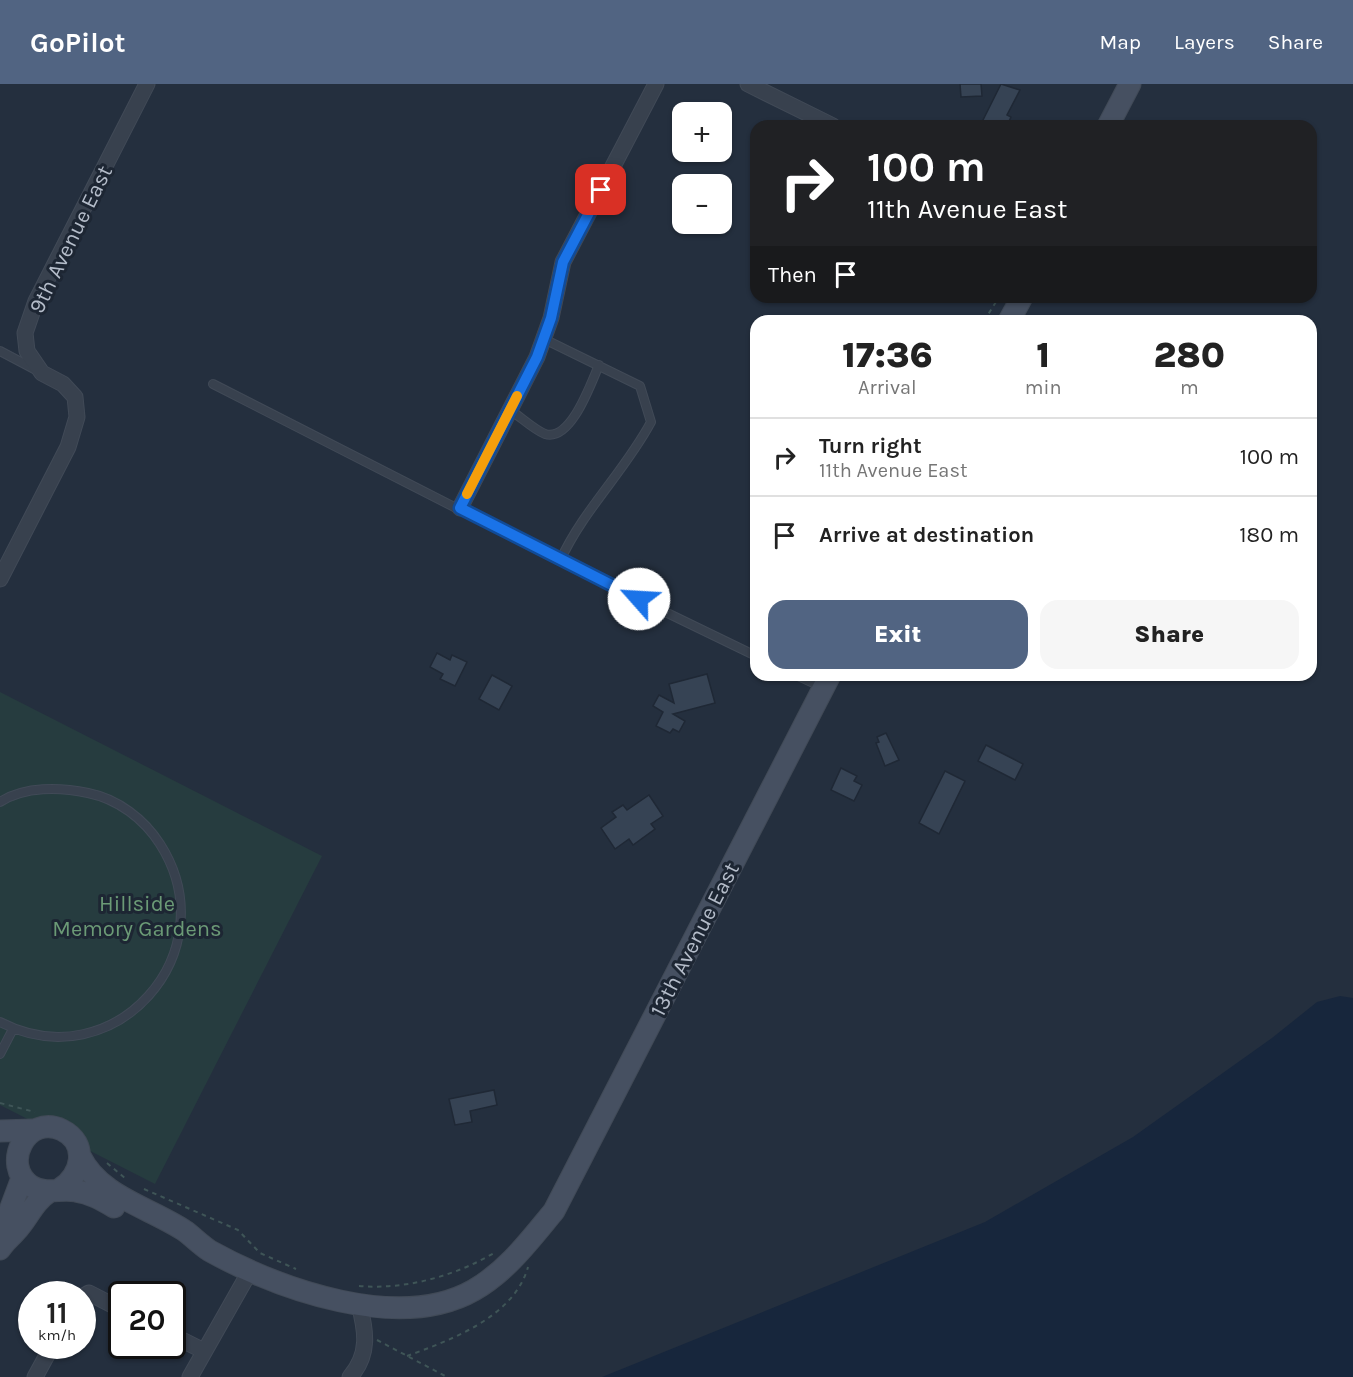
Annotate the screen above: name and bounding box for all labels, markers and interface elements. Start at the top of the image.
text: GoPilot [30,26,126,59]
text: Map [1099,30,1141,54]
text: Layers [1174,30,1235,54]
text: Share [1268,30,1323,54]
map controls [672,102,732,234]
button: + [672,102,732,162]
text: 100 m [867,142,986,192]
icon: right [768,144,846,222]
street label: 9th Avenue East [24,161,118,318]
pin [575,164,626,215]
icon: arrive [584,173,617,206]
button: − [672,174,732,234]
text: 11th Avenue East [867,193,1067,225]
icon: arrive [829,258,862,291]
text: Then [768,262,817,288]
text: 17:36 [842,334,933,376]
text: 1 [1036,334,1050,376]
text: 280 [1154,334,1225,376]
text: Arrival [858,376,917,399]
text: min [1025,376,1061,399]
text: m [1180,376,1199,399]
text: Turn right [819,433,922,459]
icon: right [768,441,801,474]
text: 100 m [1240,444,1299,470]
text: 11th Avenue East [819,459,967,482]
icon: arrive [768,519,801,552]
text: Arrive at destination [819,522,1034,548]
text: 180 m [1239,522,1299,548]
position arrow [607,567,671,631]
button: Exit [768,600,1028,669]
button: Share [1040,600,1299,669]
street label: 13th Avenue East [645,858,745,1021]
park label: Hillside Memory Gardens [52,891,222,942]
speed limit sign: 20 [108,1281,186,1359]
text: 11 [46,1295,68,1331]
text: km/h [38,1326,76,1344]

